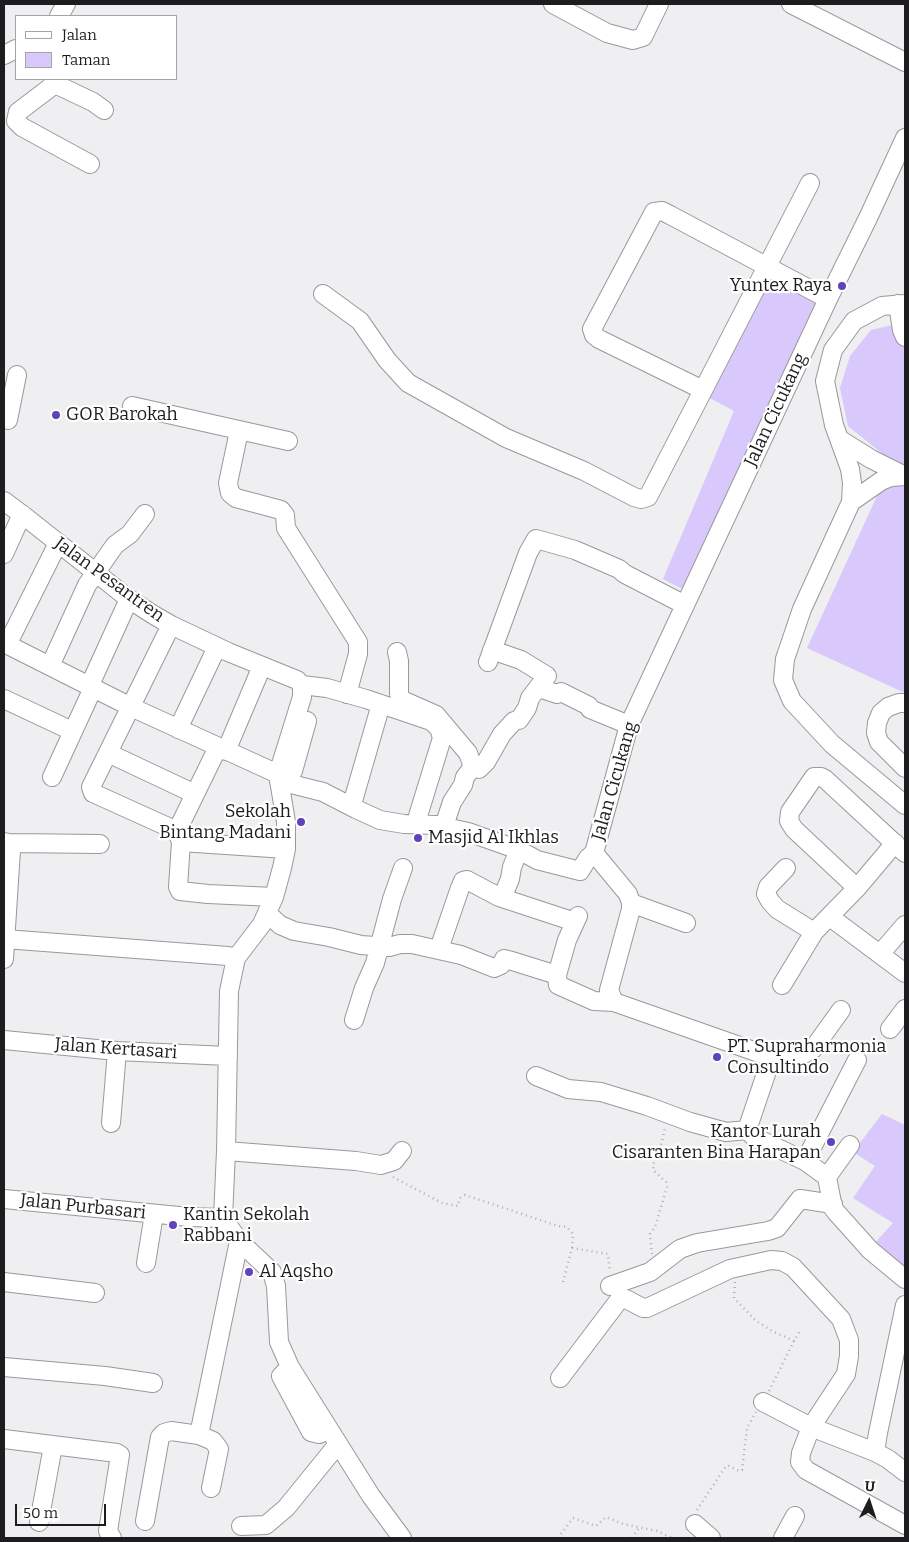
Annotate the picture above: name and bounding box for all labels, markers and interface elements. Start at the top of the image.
legend [15,15,178,80]
text: Jalan [62,26,97,44]
text: Taman [62,51,110,69]
place label: Yuntex Raya [730,275,832,297]
marker: Yuntex Raya [836,280,848,292]
street label: Jalan Cicukang [740,350,812,470]
place label: GOR Barokah [66,404,178,426]
marker: GOR Barokah [50,409,62,421]
street label: Jalan Pesantren [50,533,168,627]
street label: Jalan Cicukang [588,719,642,843]
place label: Sekolah Bintang Madani [159,801,291,844]
marker: Sekolah Bintang Madani [295,816,307,828]
place label: Masjid Al Ikhlas [428,827,559,849]
marker: Masjid Al Ikhlas [412,832,424,844]
street label: Jalan Kertasari [54,1034,178,1064]
place label: PT. Supraharmonia Consultindo [727,1036,886,1078]
marker: PT. Supraharmonia Consultindo [711,1051,723,1063]
place label: Kantor Lurah Cisaranten Bina Harapan [612,1121,821,1164]
marker: Kantor Lurah Cisaranten Bina Harapan [825,1136,837,1148]
street label: Jalan Purbasari [19,1190,147,1224]
place label: Kantin Sekolah Rabbani [183,1204,309,1246]
marker: Kantin Sekolah Rabbani [167,1219,179,1231]
place label: Al Aqsho [259,1261,333,1283]
marker: Al Aqsho [243,1266,255,1278]
north arrow [844,1477,894,1527]
text: U [864,1478,876,1495]
scale bar [18,1494,109,1526]
text: 50 m [23,1504,58,1522]

